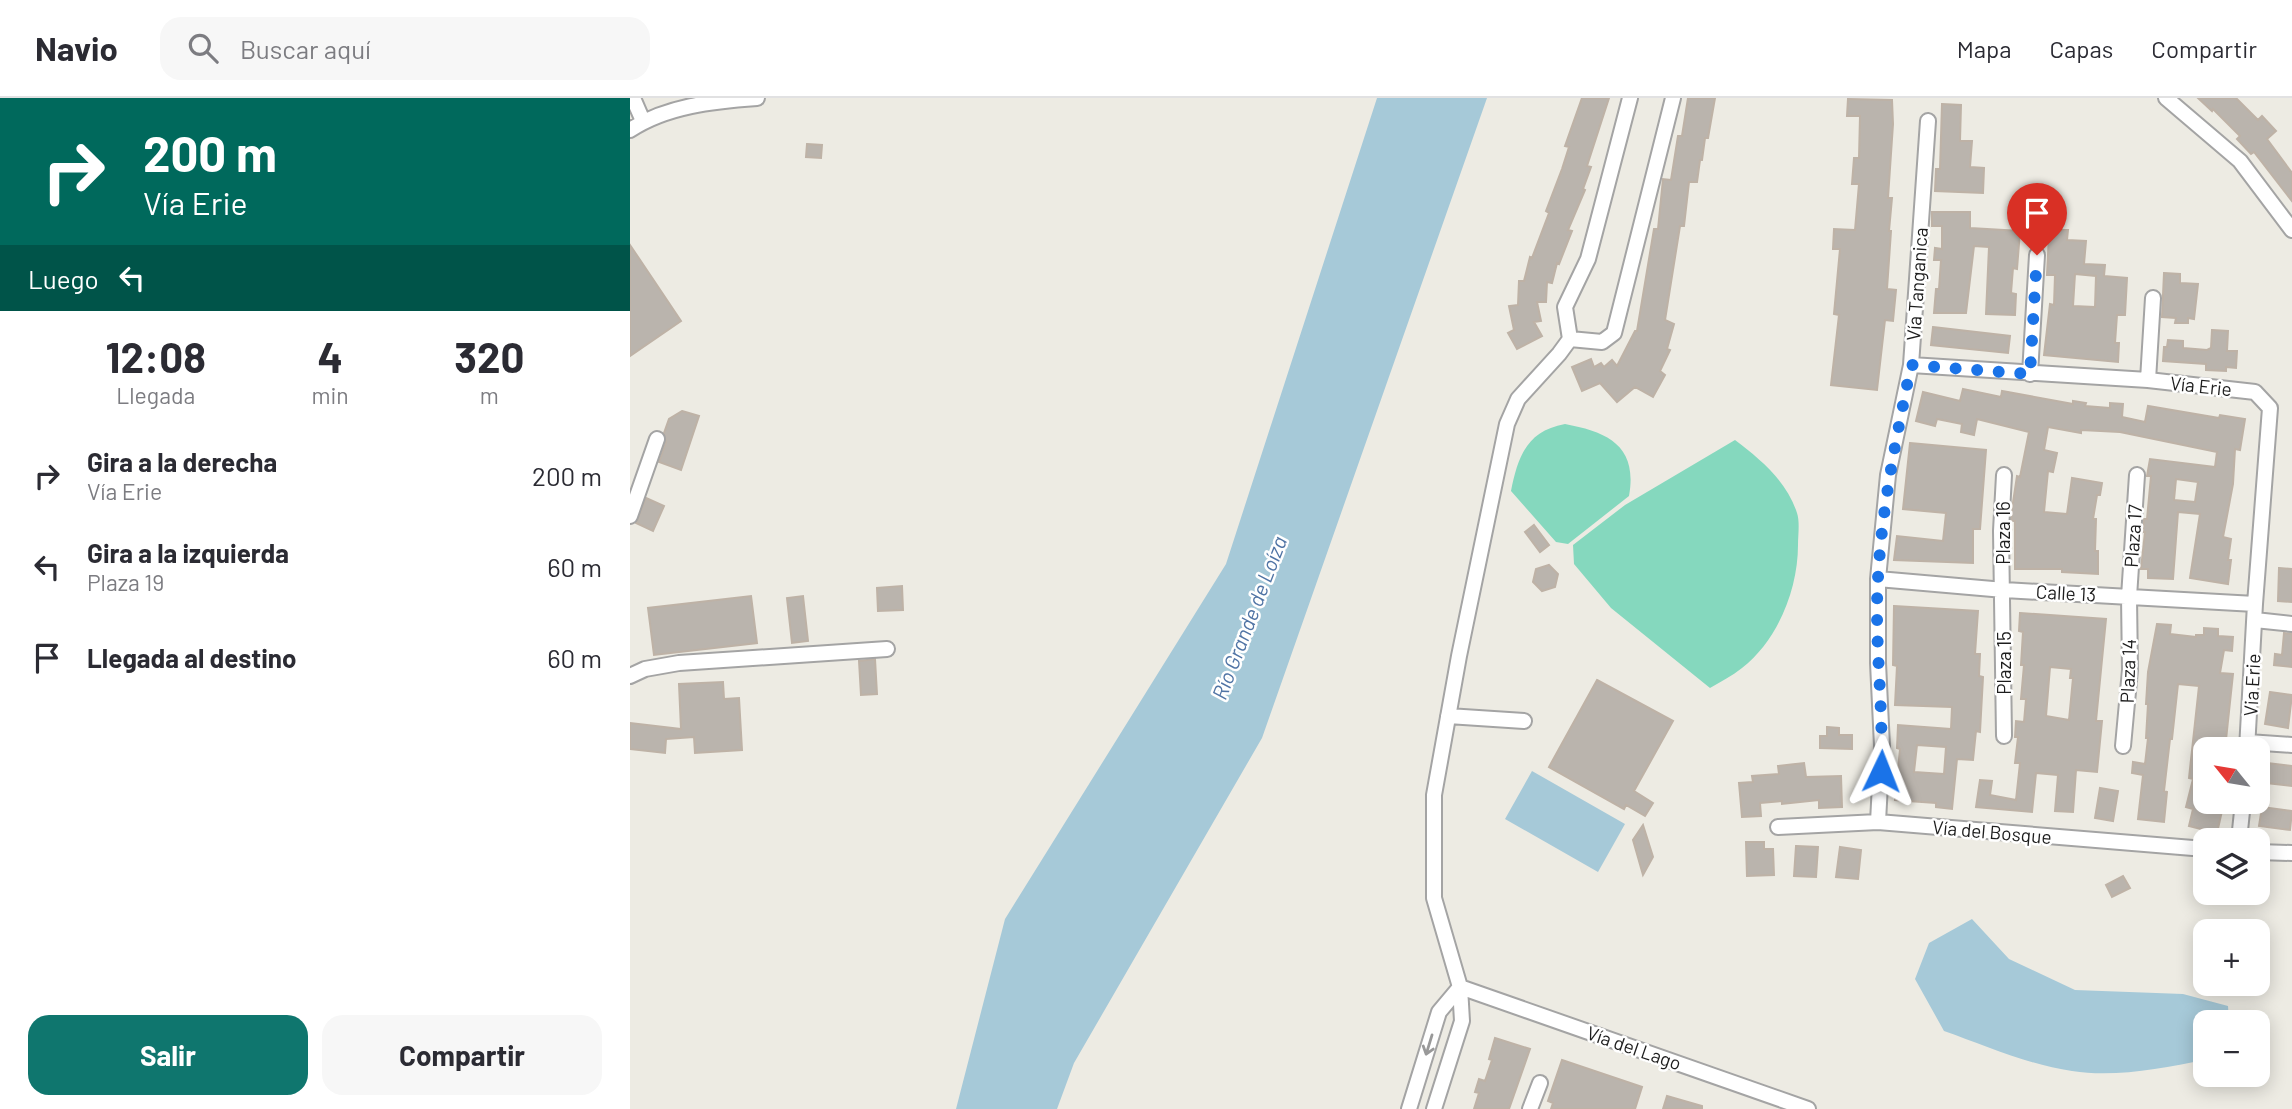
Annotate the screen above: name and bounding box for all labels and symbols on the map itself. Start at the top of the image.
pin [2007,183,2067,255]
street label: Vía Tanganica [1901,226,1932,342]
street label: Vía Erie [2169,371,2233,400]
street label: Plaza 16 [1991,501,2014,565]
street label: Plaza 17 [2119,504,2146,568]
water label: Río Grande de Loíza [1206,532,1291,703]
street label: Calle 13 [2035,579,2097,606]
street label: Plaza 15 [1992,631,2015,695]
street label: Plaza 14 [2115,638,2140,704]
street label: Via Erie [2238,653,2265,717]
position arrow [1844,734,1918,808]
north arrow [2193,737,2270,814]
street label: Vía del Bosque [1931,815,2053,848]
street label: Vía del Lago [1584,1021,1684,1074]
one-way arrow [1421,1034,1434,1056]

